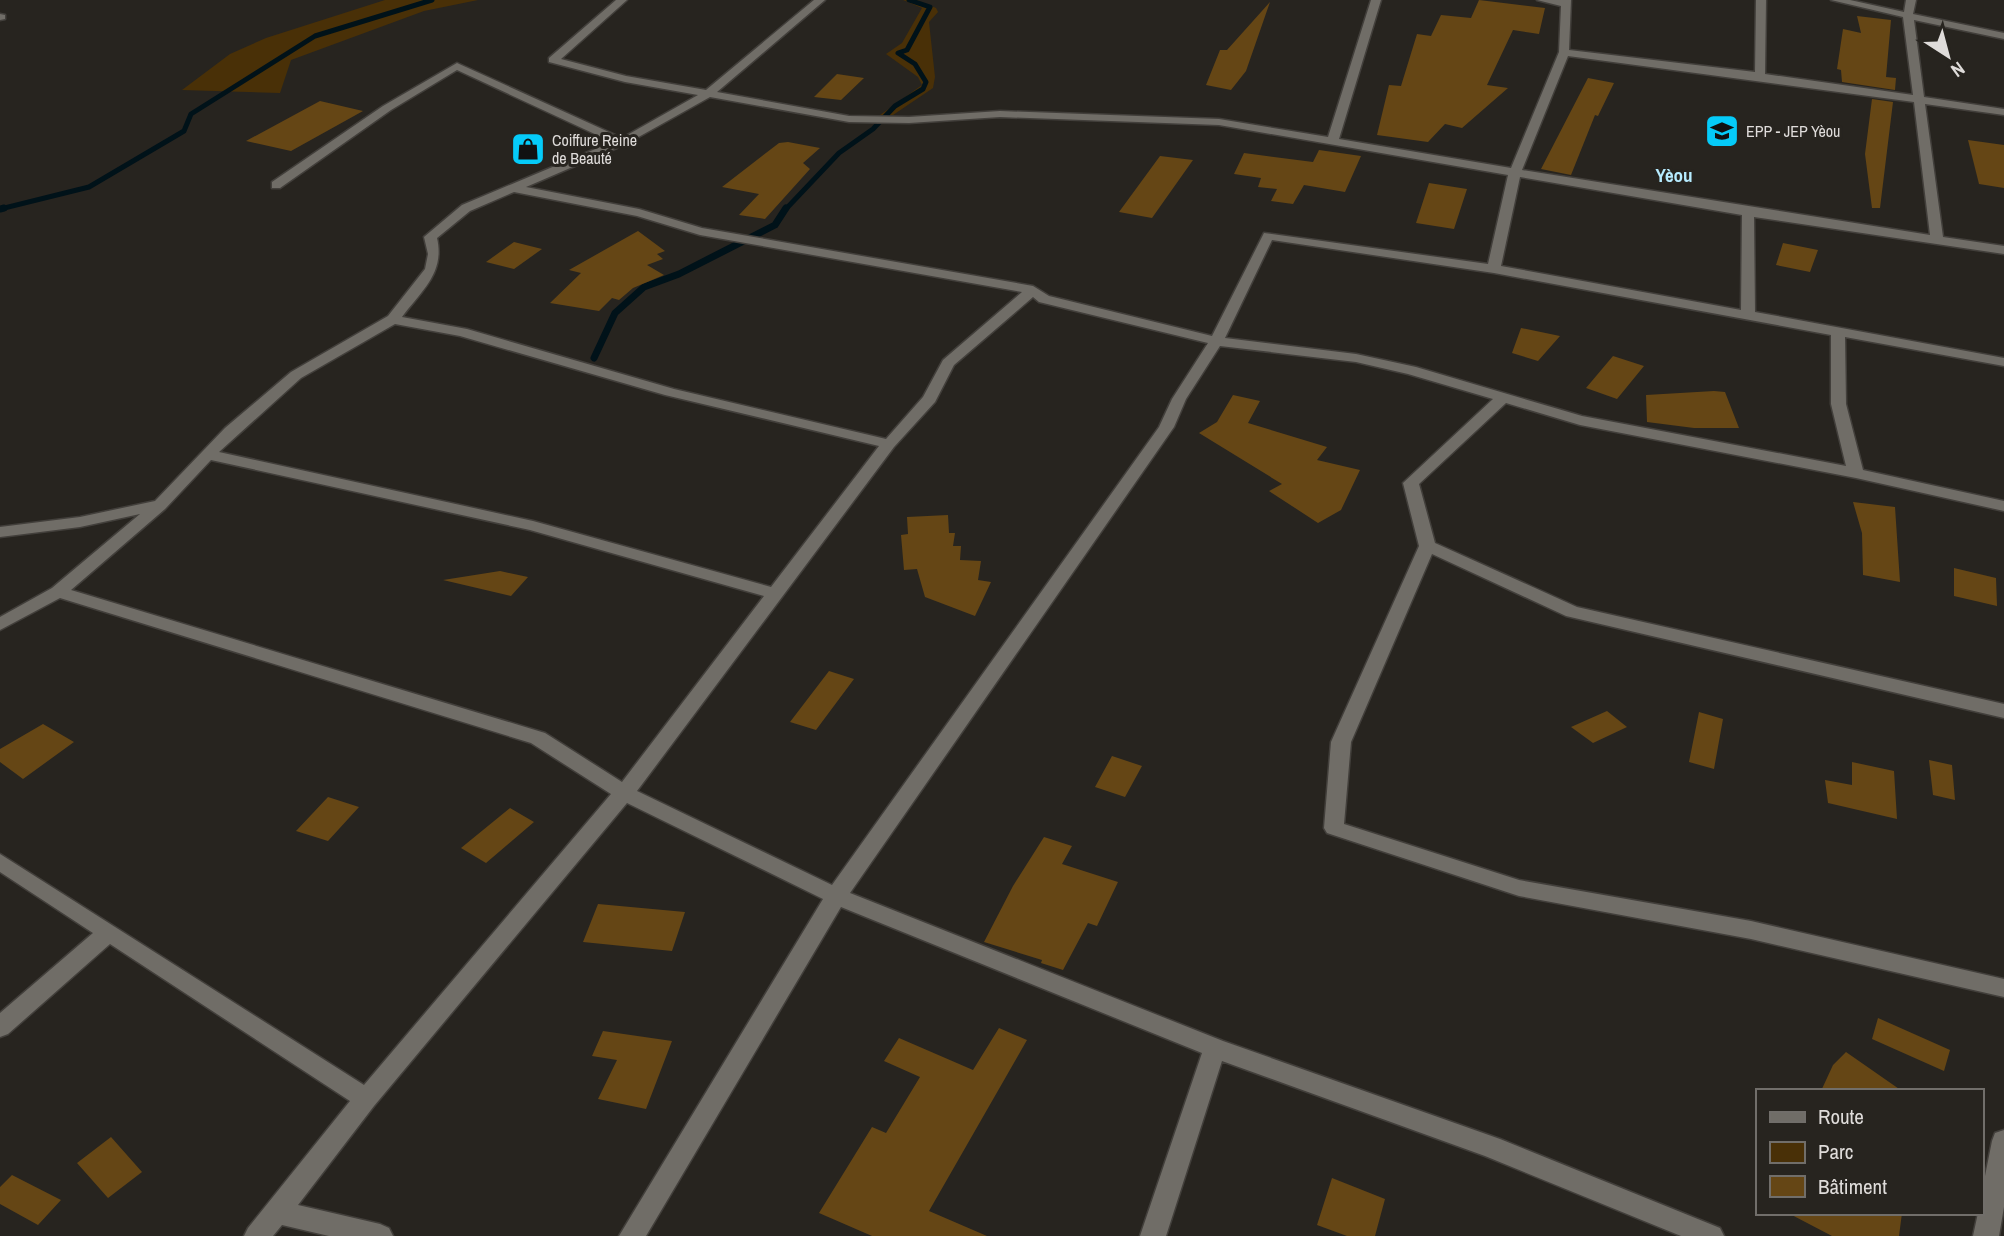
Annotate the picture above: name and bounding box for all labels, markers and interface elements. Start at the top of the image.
north arrow [1913,21,1983,91]
text: N [1946,56,1970,84]
school or university icon: EPP - JEP Yèou [1703,112,1741,150]
place label: EPP - JEP Yèou [1746,120,1840,142]
place label: Coiffure Reine de Beauté [552,129,637,169]
shop icon: Coiffure Reine de Beauté [509,130,547,168]
district label: Yèou [1655,162,1693,188]
legend [1756,1089,1983,1215]
text: Route [1818,1102,1864,1131]
text: Parc [1818,1137,1853,1166]
text: Bâtiment [1818,1172,1887,1201]

